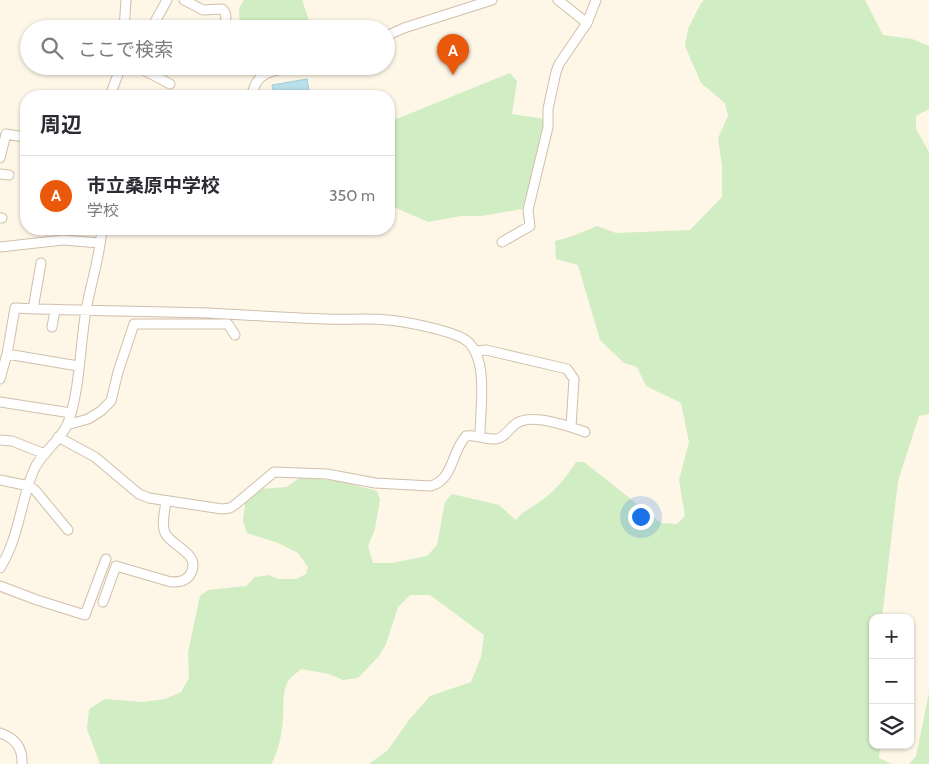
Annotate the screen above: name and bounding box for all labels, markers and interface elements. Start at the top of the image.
search box [20,20,395,75]
icon: search [38,34,66,62]
pin: A [437,34,469,75]
text: ここで検索 [78,38,173,61]
text: 周辺 [40,112,82,137]
text: 市立桑原中学校 [87,174,220,197]
text: A [51,186,61,205]
text: 350 m [329,186,375,205]
text: 学校 [87,201,119,220]
your location [628,504,654,530]
map controls [869,614,914,749]
button: + [869,614,914,659]
button: − [869,659,914,704]
button: layers [869,704,914,749]

